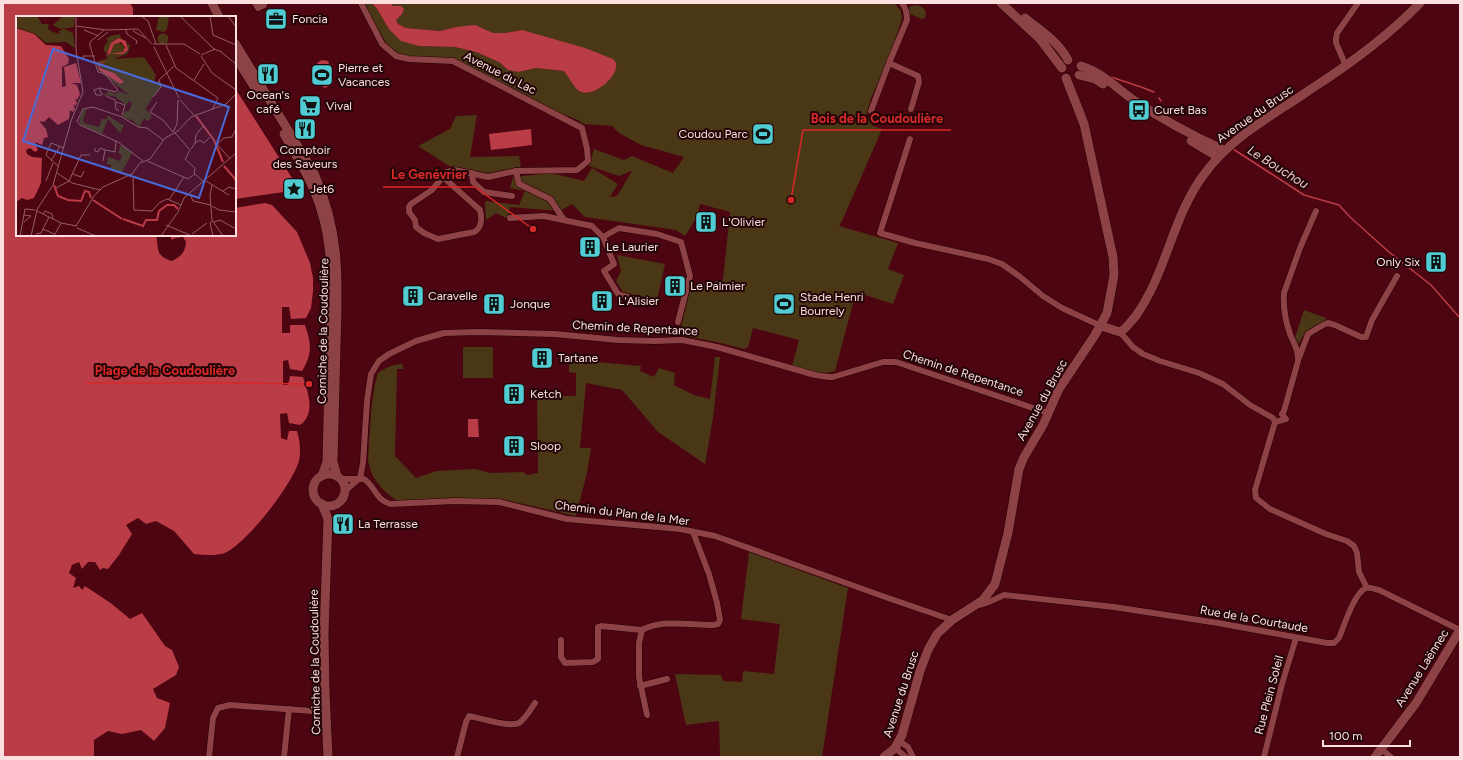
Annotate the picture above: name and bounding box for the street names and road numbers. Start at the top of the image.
street label: Avenue du Lac [462,49,539,97]
street label: Avenue du Brusc [1214,82,1296,146]
street label: Corniche de la Coudoulière [315,258,331,404]
street label: Chemin de Repentance [572,318,699,338]
street label: Chemin de Repentance [901,347,1025,399]
street label: Avenue du Brusc [1014,357,1070,443]
street label: Chemin du Plan de la Mer [554,498,690,528]
street label: Corniche de la Coudoulière [307,589,323,735]
street label: Rue de la Courtaude [1199,603,1309,635]
street label: Avenue Laënnec [1393,626,1452,709]
street label: Avenue du Brusc [880,648,922,739]
street label: Rue Plein Soleil [1252,654,1286,736]

